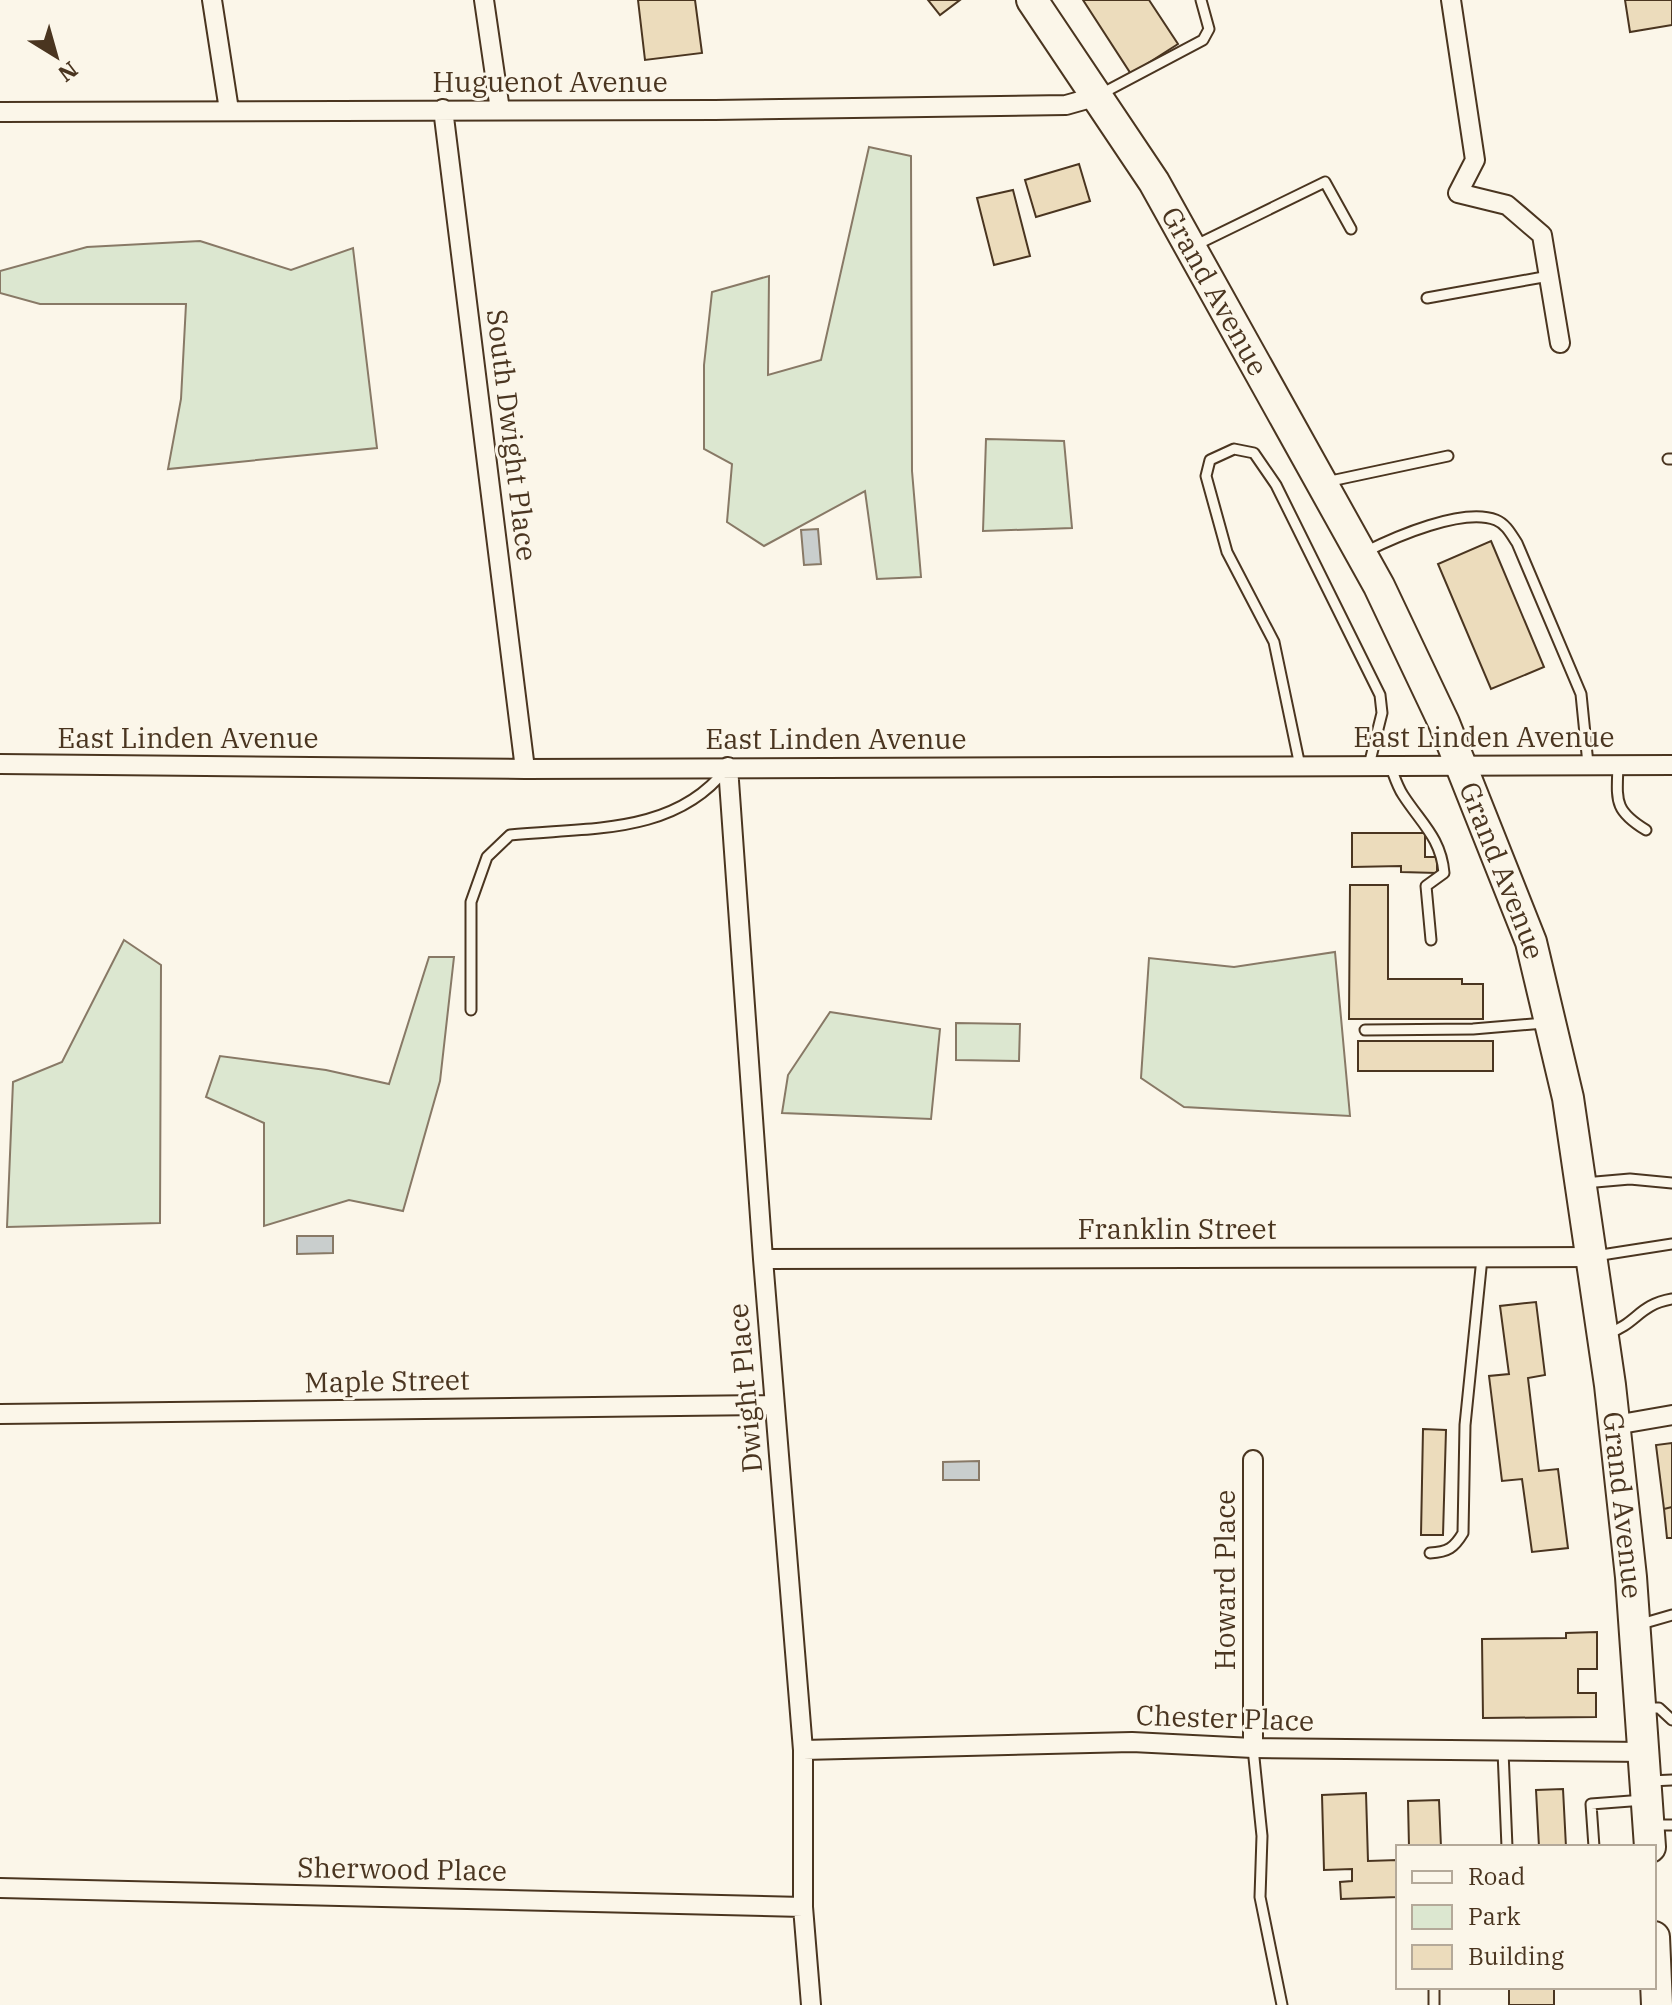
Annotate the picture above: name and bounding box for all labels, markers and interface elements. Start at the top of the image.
north arrow [16,16,96,96]
text: N [53,56,84,89]
street label: Huguenot Avenue [432,63,668,100]
street label: Grand Avenue [1153,200,1277,382]
street label: South Dwight Place [479,307,546,563]
street label: East Linden Avenue [1353,718,1615,755]
street label: East Linden Avenue [57,719,319,756]
street label: East Linden Avenue [705,720,967,757]
street label: Grand Avenue [1451,776,1553,963]
street label: Franklin Street [1077,1210,1277,1247]
street label: Dwight Place [719,1302,770,1474]
street label: Maple Street [304,1361,470,1400]
street label: Grand Avenue [1595,1410,1651,1600]
street label: Howard Place [1206,1490,1243,1670]
street label: Chester Place [1135,1696,1315,1739]
legend [1396,1845,1656,1989]
street label: Sherwood Place [297,1848,507,1889]
text: Road [1468,1860,1525,1892]
text: Park [1468,1900,1520,1932]
text: Building [1468,1940,1564,1972]

